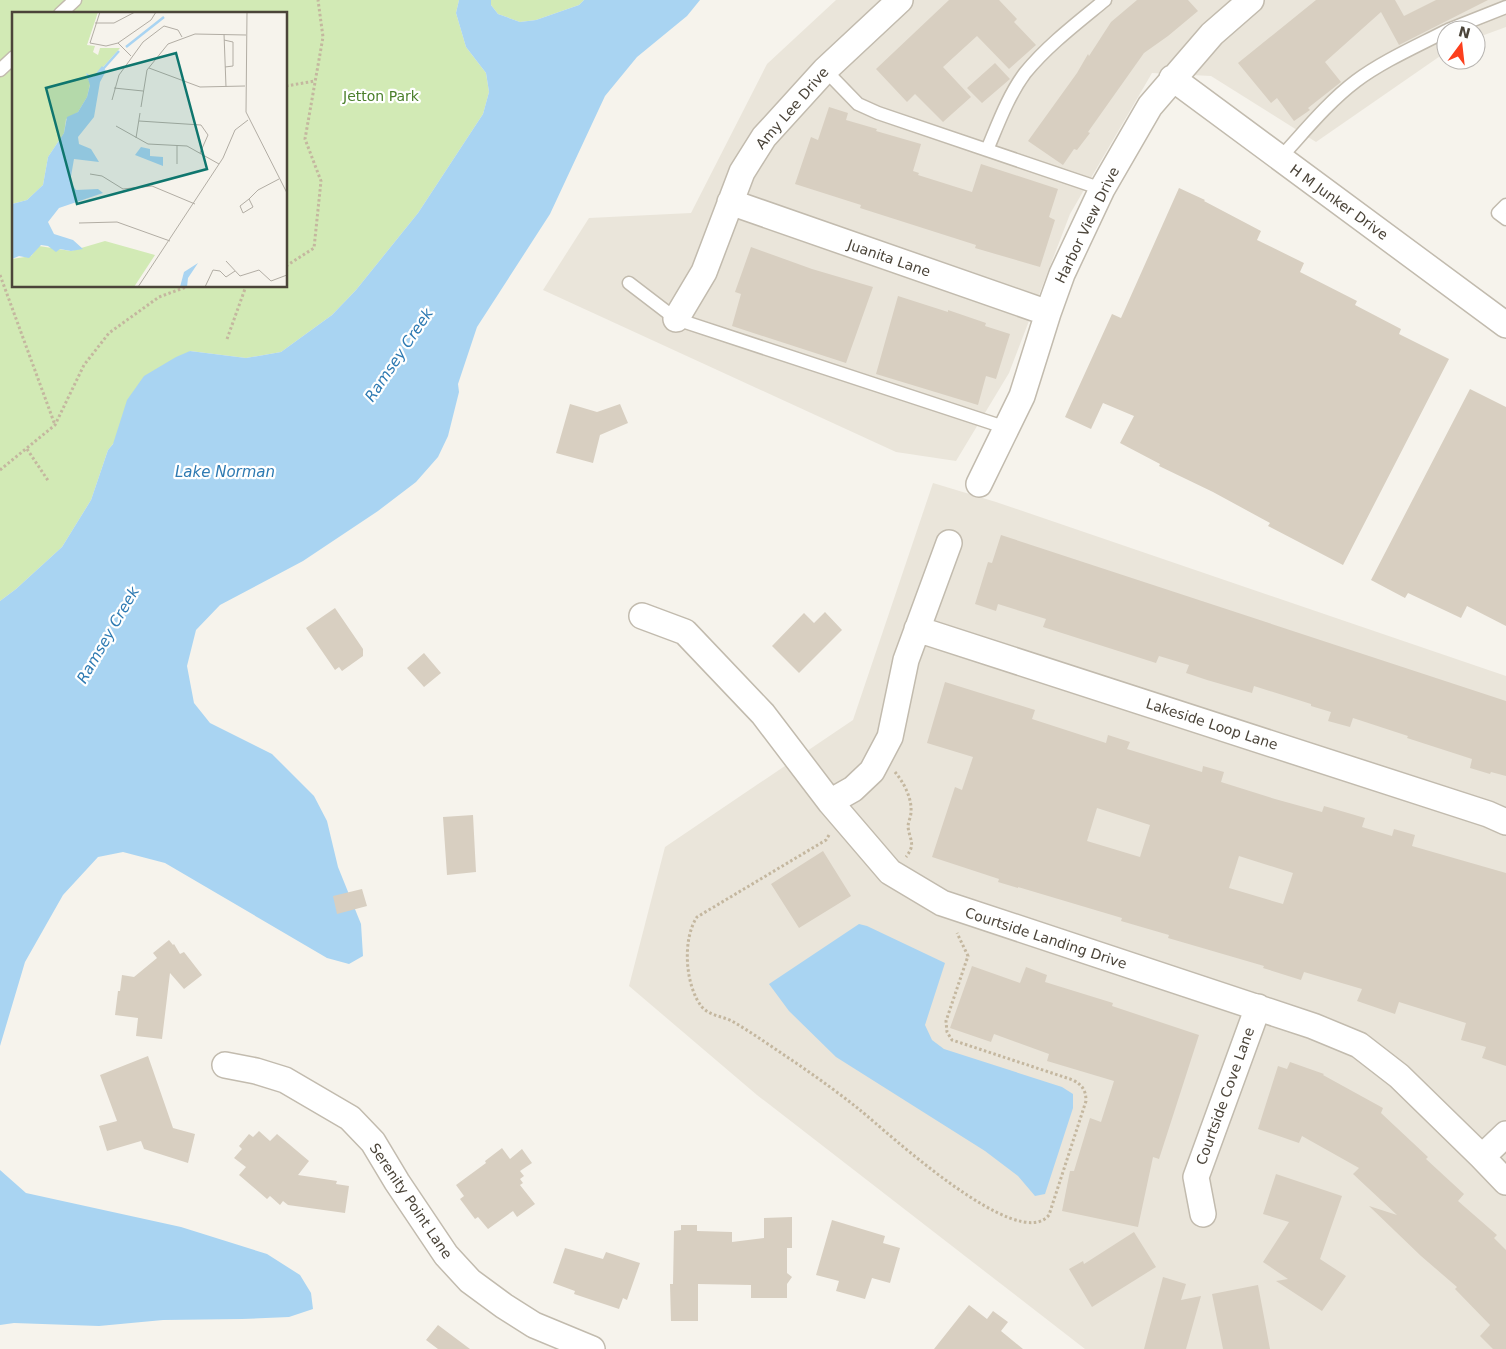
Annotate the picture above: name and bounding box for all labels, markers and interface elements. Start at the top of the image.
inset map [12,12,288,288]
north arrow [1436,20,1486,70]
text: N [1457,23,1472,42]
street label: Amy Lee Drive [752,64,832,152]
park label: Jetton Park [342,88,420,104]
street label: H M Junker Drive [1287,161,1391,243]
street label: Harbor View Drive [1052,164,1122,286]
street label: Juanita Lane [844,236,933,280]
water label: Ramsey Creek [361,304,438,405]
water label: Lake Norman [175,463,275,481]
water label: Ramsey Creek [73,582,144,687]
street label: Lakeside Loop Lane [1144,695,1280,753]
street label: Courtside Landing Drive [963,904,1129,972]
street label: Courtside Cove Lane [1193,1025,1257,1167]
street label: Serenity Point Lane [366,1140,456,1262]

